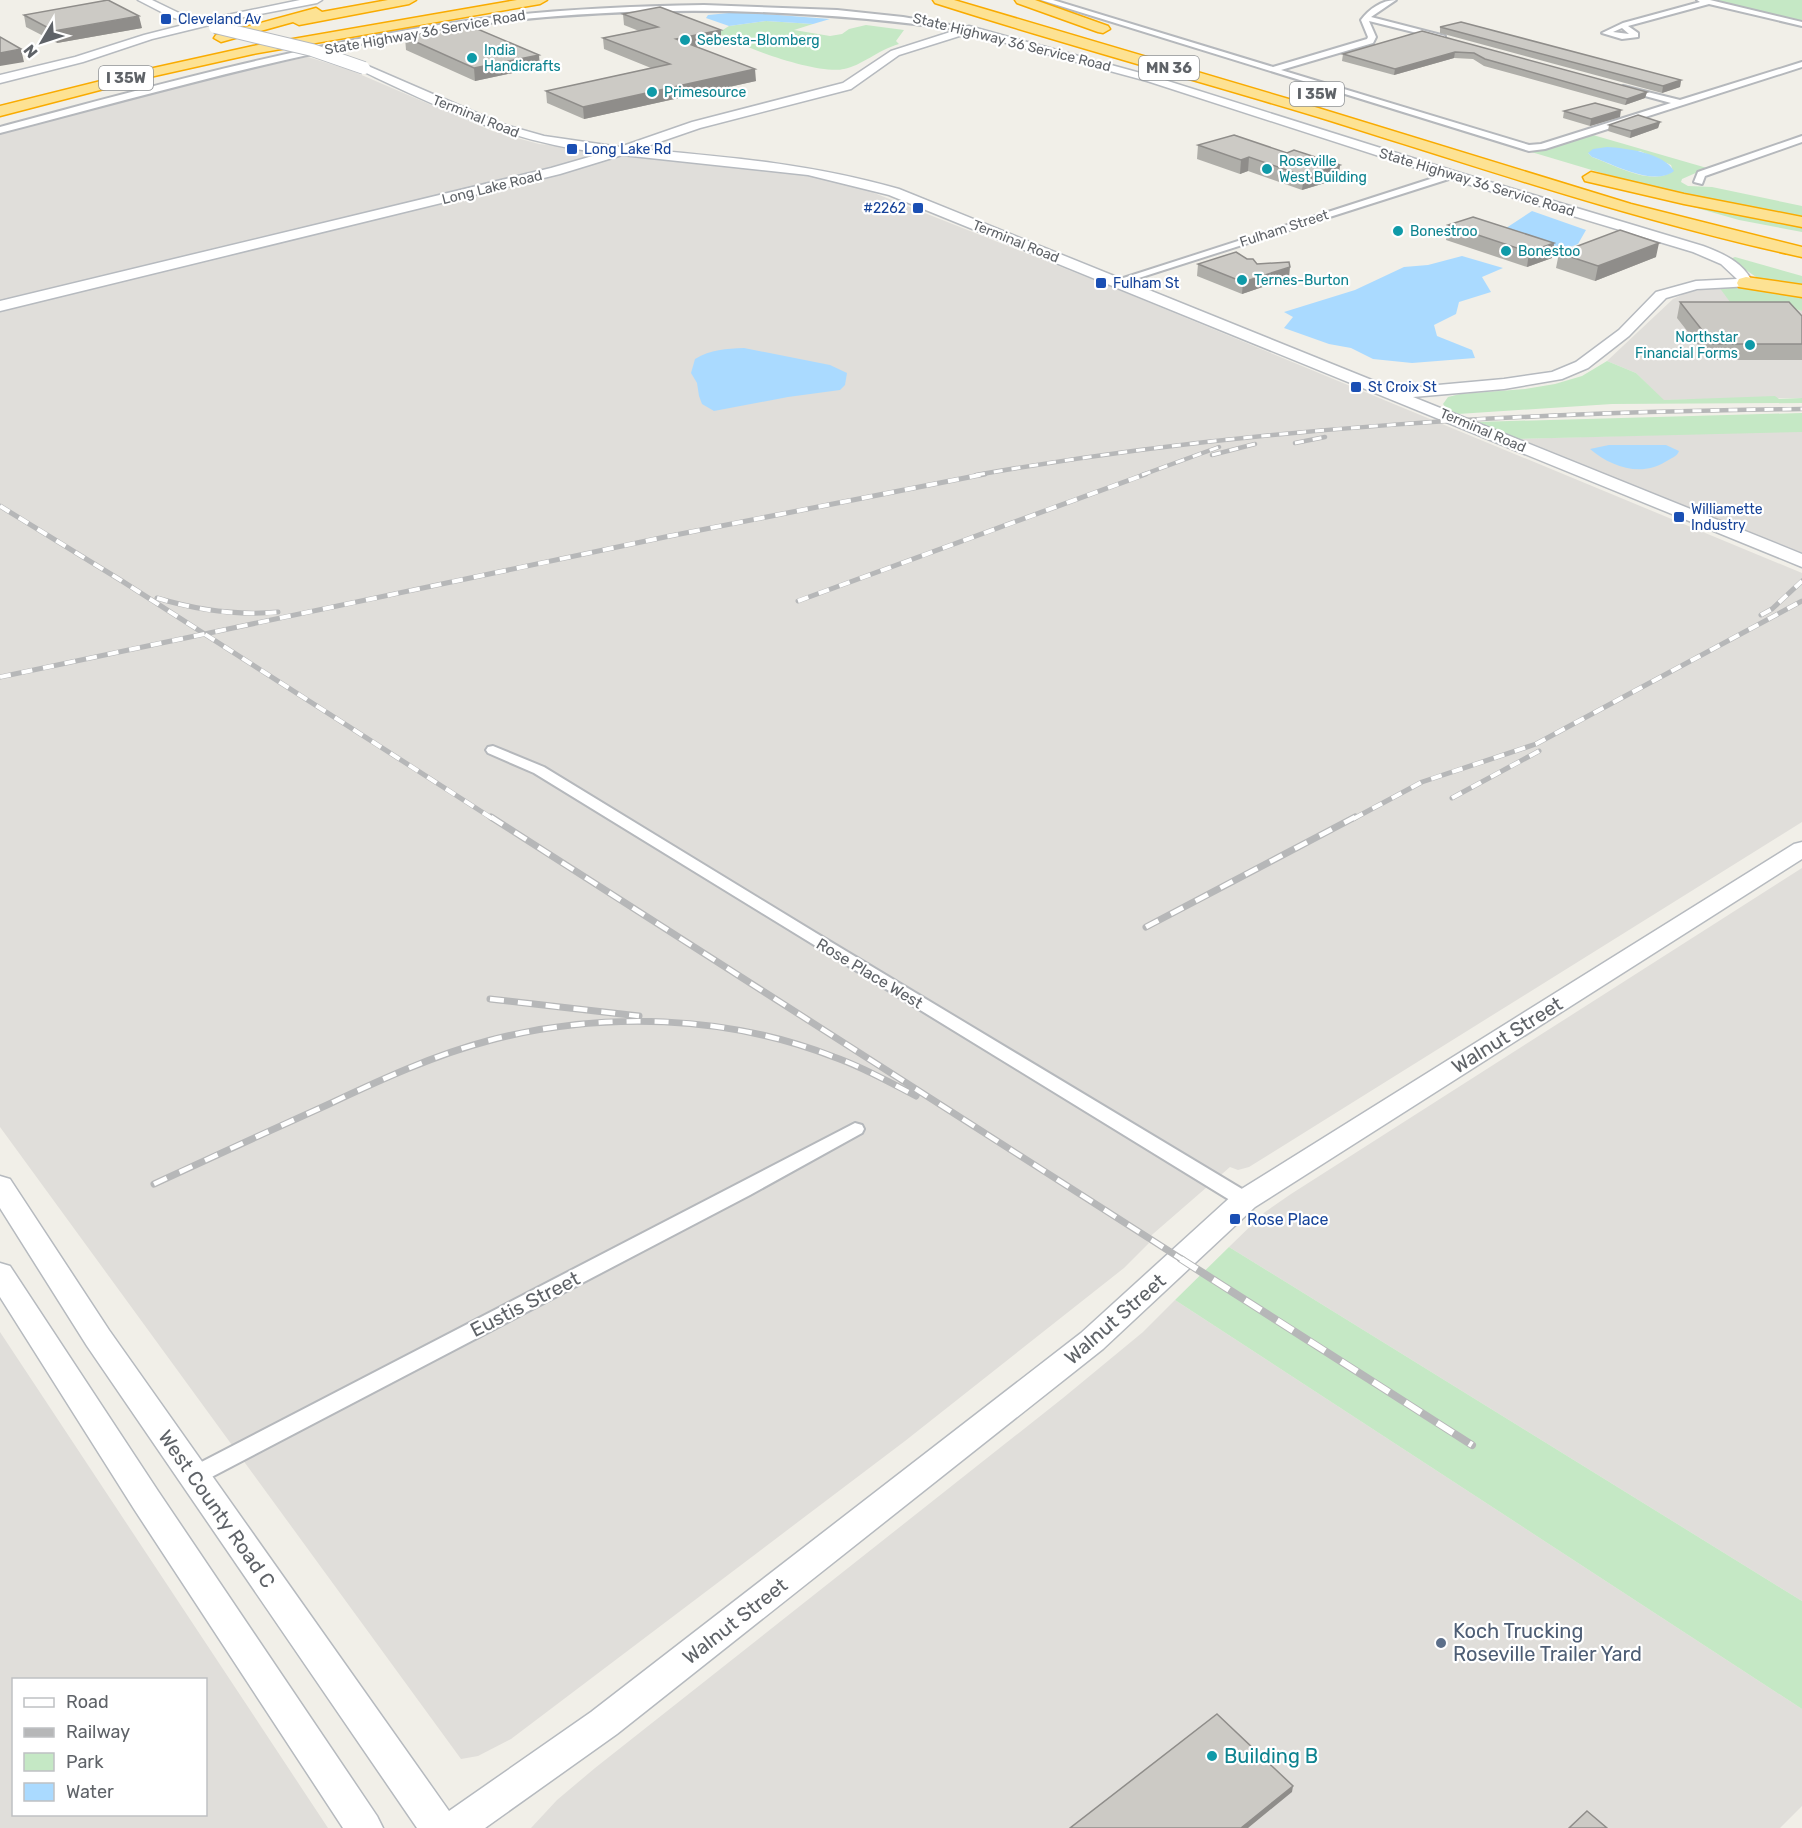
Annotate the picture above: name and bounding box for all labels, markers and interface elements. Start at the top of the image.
street label: State Highway 36 Service Road [323,6,527,59]
street label: State Highway 36 Service Road [911,10,1113,75]
place label: Cleveland Av [178,11,262,28]
north arrow [12,12,72,72]
marker: Cleveland Av [159,12,173,26]
place label: Sebesta-Blomberg [697,32,820,49]
marker: Sebesta-Blomberg [678,33,692,47]
text: N [20,41,42,62]
place label: India Handicrafts [484,42,561,75]
marker: India Handicrafts [465,51,479,65]
road number: MN 36 [1139,56,1199,80]
road number: I 35W [99,66,153,90]
road number: I 35W [1290,82,1344,106]
place label: Primesource [664,84,746,101]
marker: Primesource [645,85,659,99]
street label: Terminal Road [430,91,522,142]
place label: Long Lake Rd [584,141,671,158]
marker: Long Lake Rd [565,142,579,156]
street label: State Highway 36 Service Road [1377,145,1577,220]
place label: Roseville West Building [1279,153,1367,186]
marker: Roseville West Building [1260,162,1274,176]
street label: Long Lake Road [440,167,544,208]
place label: #2262 [863,200,906,217]
marker: #2262 [911,201,925,215]
street label: Fulham Street [1238,206,1331,251]
street label: Terminal Road [970,216,1062,267]
place label: Bonestroo [1410,223,1478,240]
marker: Bonestroo [1391,224,1405,238]
place label: Bonestoo [1518,243,1580,260]
marker: Bonestoo [1499,244,1513,258]
place label: Ternes-Burton [1254,272,1349,289]
marker: Ternes-Burton [1235,273,1249,287]
place label: Fulham St [1113,275,1180,292]
marker: Fulham St [1094,276,1108,290]
place label: Northstar Financial Forms [1635,329,1739,362]
marker: Northstar Financial Forms [1743,338,1757,352]
place label: St Croix St [1368,379,1437,396]
marker: St Croix St [1349,380,1363,394]
street label: Terminal Road [1437,405,1528,456]
place label: Williamette Industry [1691,501,1763,534]
marker: Williamette Industry [1672,510,1686,524]
street label: Rose Place West [813,934,926,1013]
street label: Walnut Street [1447,991,1567,1079]
place label: Rose Place [1247,1210,1328,1229]
marker: Rose Place [1228,1212,1242,1226]
street label: Eustis Street [466,1266,584,1342]
street label: Walnut Street [1060,1268,1171,1369]
street label: West County Road C [153,1425,281,1593]
street label: Walnut Street [678,1573,792,1669]
place label: Koch Trucking Roseville Trailer Yard [1453,1619,1642,1666]
marker: Koch Trucking Roseville Trailer Yard [1434,1636,1448,1650]
legend [12,1678,207,1816]
text: Road [66,1691,109,1713]
text: Railway [66,1721,130,1743]
place label: Building B [1224,1744,1318,1768]
marker: Building B [1205,1749,1219,1763]
text: Park [66,1751,104,1773]
text: Water [66,1781,114,1803]

